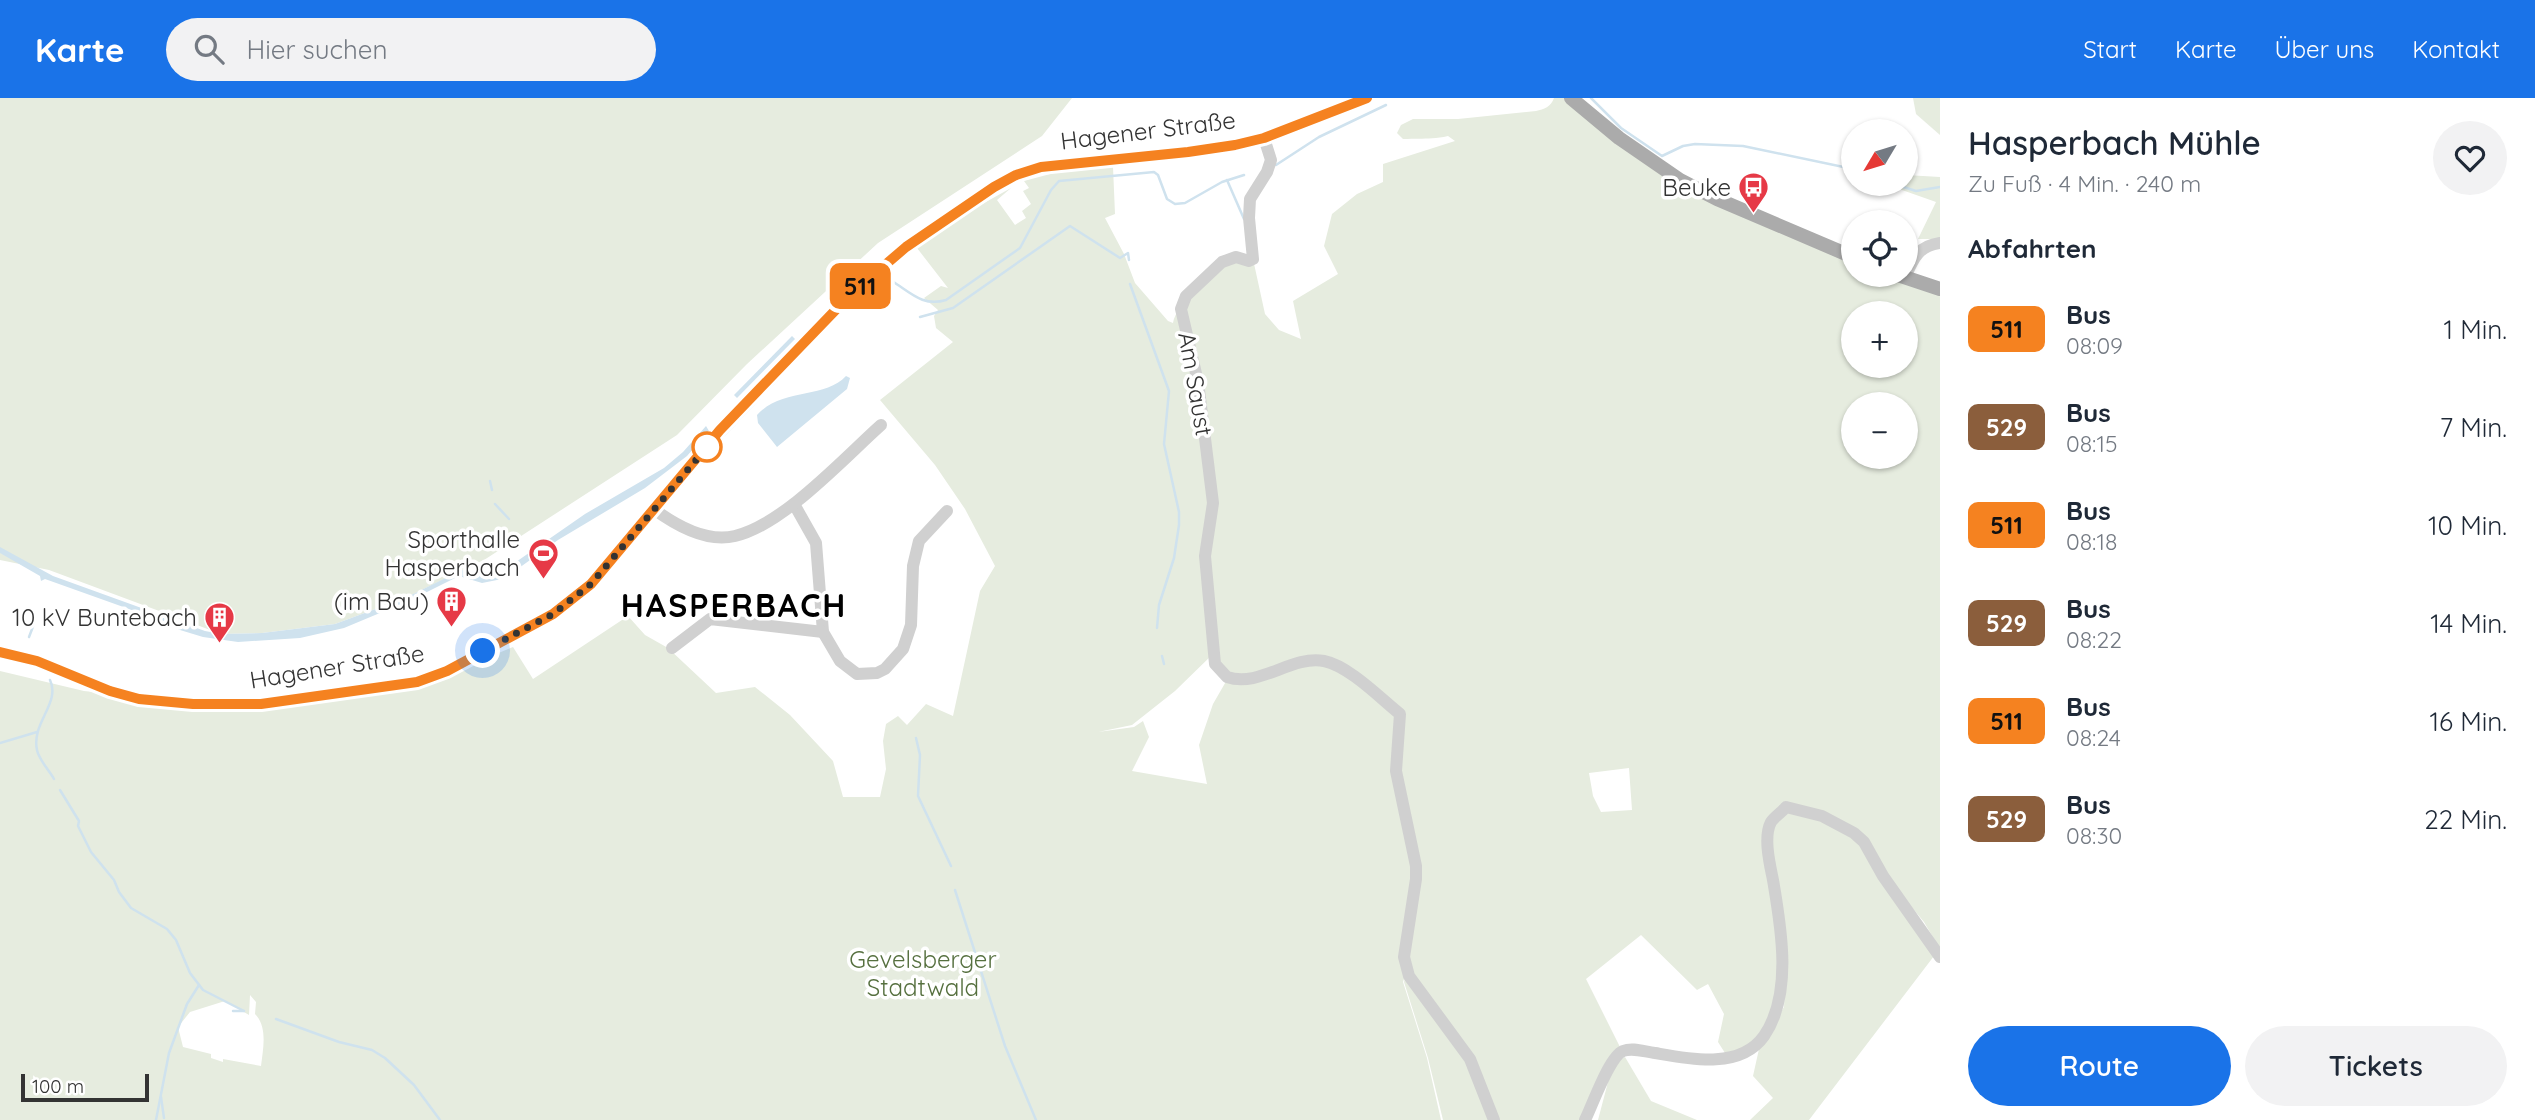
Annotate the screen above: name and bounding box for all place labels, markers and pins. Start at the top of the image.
bus stop icon: Beuke [1737,171,1771,215]
place label: Beuke [1662,172,1731,202]
unlabelled marker [692,432,722,462]
place label: Sporthalle Hasperbach [384,524,520,582]
sports icon: Sporthalle Hasperbach [526,537,560,581]
building icon: (im Bau) [435,585,469,629]
place label: (im Bau) [334,586,429,616]
building icon: 10 kV Buntebach [203,601,237,645]
place label: 10 kV Buntebach [12,602,197,632]

